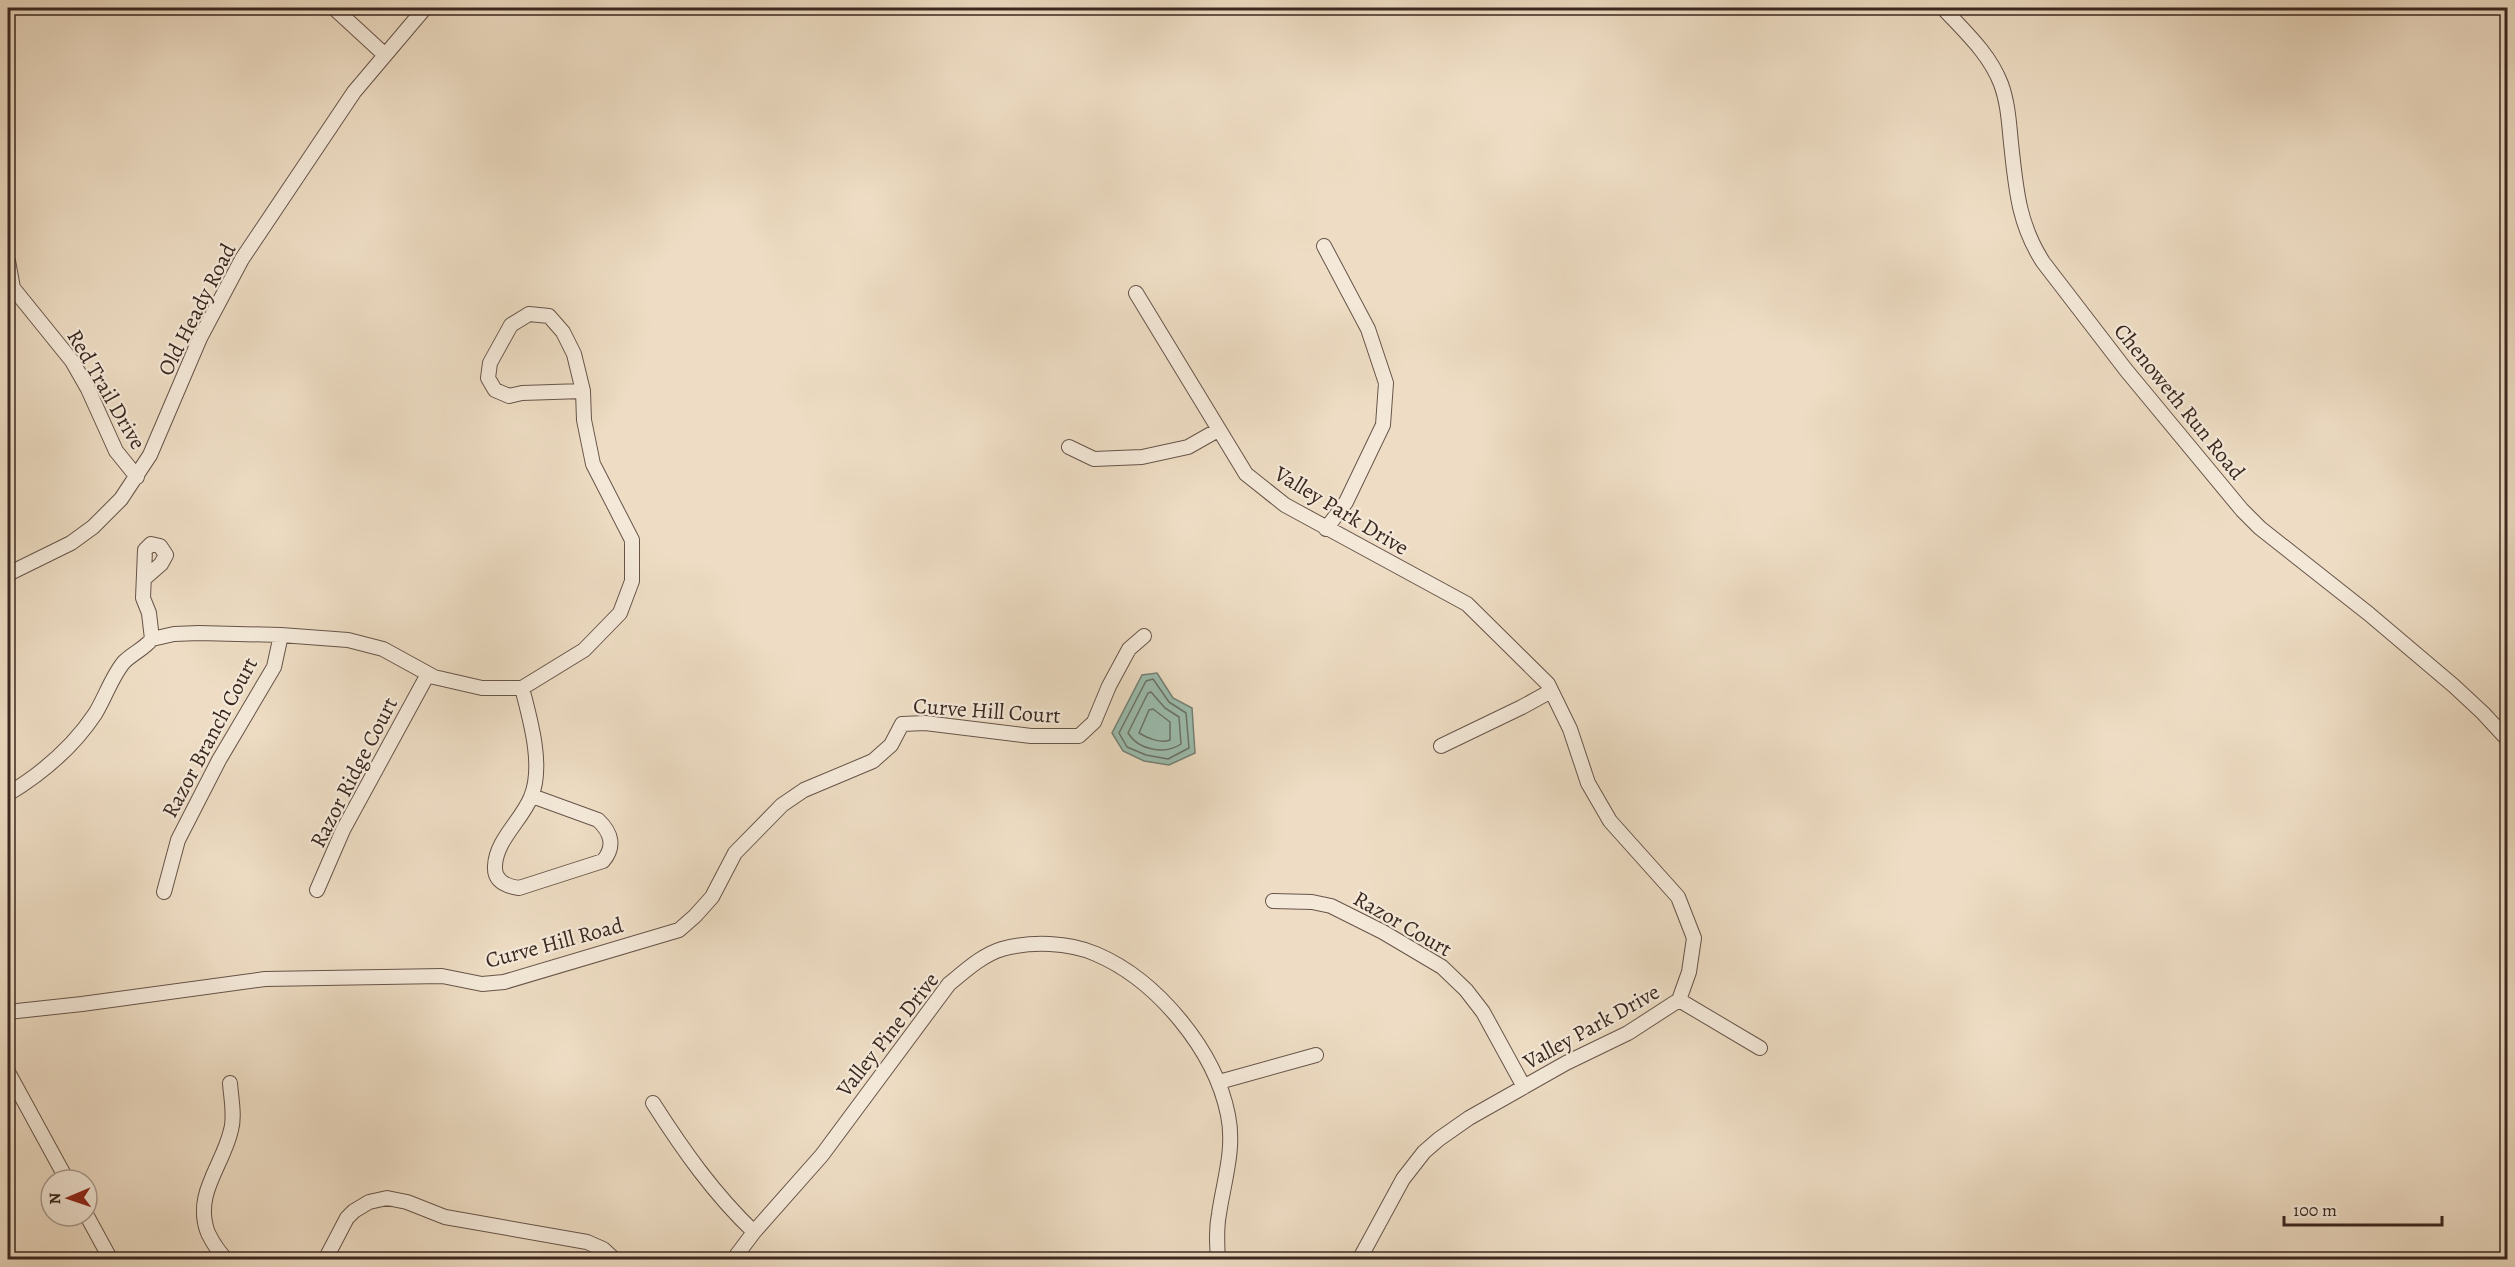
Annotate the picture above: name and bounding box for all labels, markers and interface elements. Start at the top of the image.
street label: Old Heady Road [151,238,243,381]
street label: Chenoweth Run Road [2107,317,2252,486]
street label: Red Trail Drive [60,324,153,455]
street label: Valley Park Drive [1268,458,1414,563]
street label: Razor Branch Court [155,652,265,823]
street label: Curve Hill Court [912,691,1062,731]
street label: Razor Ridge Court [303,692,405,853]
street label: Razor Court [1348,884,1457,964]
street label: Curve Hill Road [482,910,627,976]
street label: Valley Pine Drive [829,966,946,1104]
street label: Valley Park Drive [1517,977,1665,1077]
north arrow [39,1168,99,1228]
scale bar [2284,1189,2442,1227]
text: N [44,1192,66,1205]
text: 100 m [2293,1198,2337,1222]

